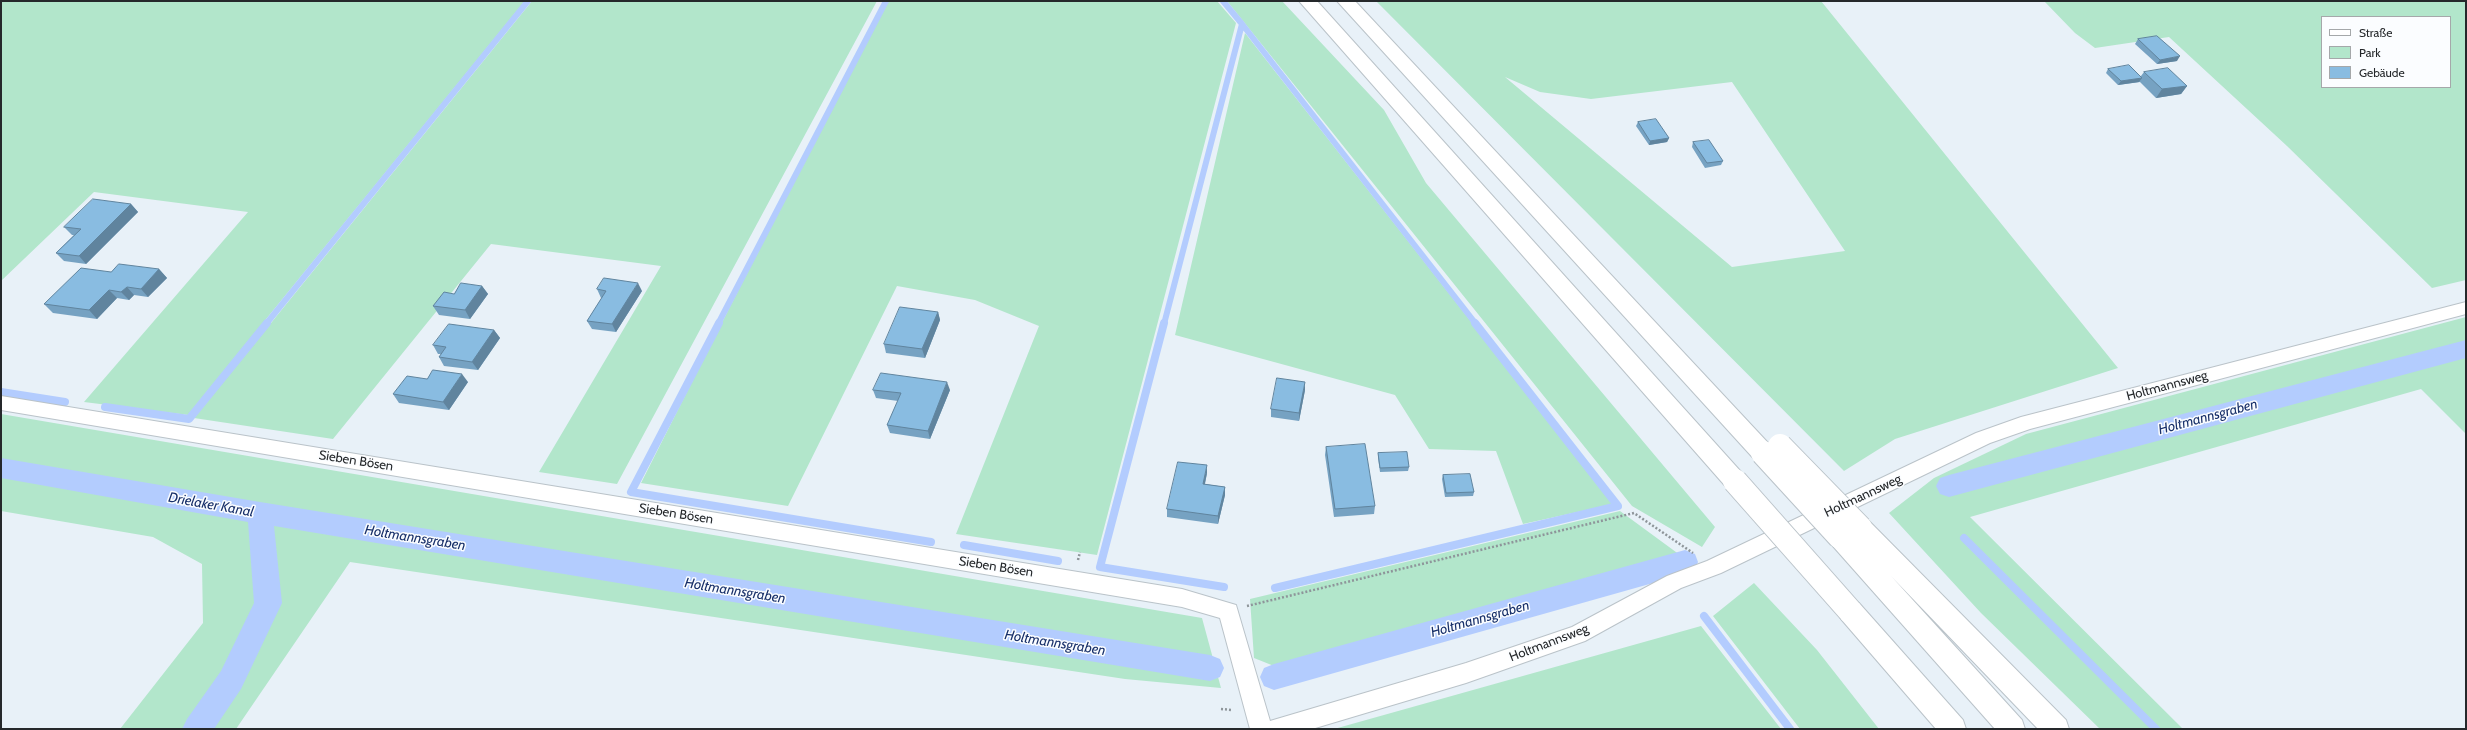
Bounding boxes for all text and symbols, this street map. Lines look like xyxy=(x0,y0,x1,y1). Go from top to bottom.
legend xyxy=(2321,16,2451,88)
text: Straße xyxy=(2359,25,2392,40)
text: Park xyxy=(2359,45,2381,60)
text: Gebäude xyxy=(2359,65,2405,80)
street label: Holtmannsweg xyxy=(2125,368,2209,404)
water label: Holtmannsgraben xyxy=(2157,396,2259,438)
street label: Sieben Bösen xyxy=(318,447,394,475)
street label: Holtmannsweg xyxy=(1822,471,1904,521)
water label: Drielaker Kanal xyxy=(167,489,255,521)
street label: Sieben Bösen xyxy=(638,500,714,528)
water label: Holtmannsgraben xyxy=(363,522,467,554)
street label: Sieben Bösen xyxy=(958,553,1034,581)
water label: Holtmannsgraben xyxy=(683,575,787,607)
water label: Holtmannsgraben xyxy=(1429,597,1531,641)
street label: Holtmannsweg xyxy=(1507,621,1591,665)
water label: Holtmannsgraben xyxy=(1003,627,1107,659)

